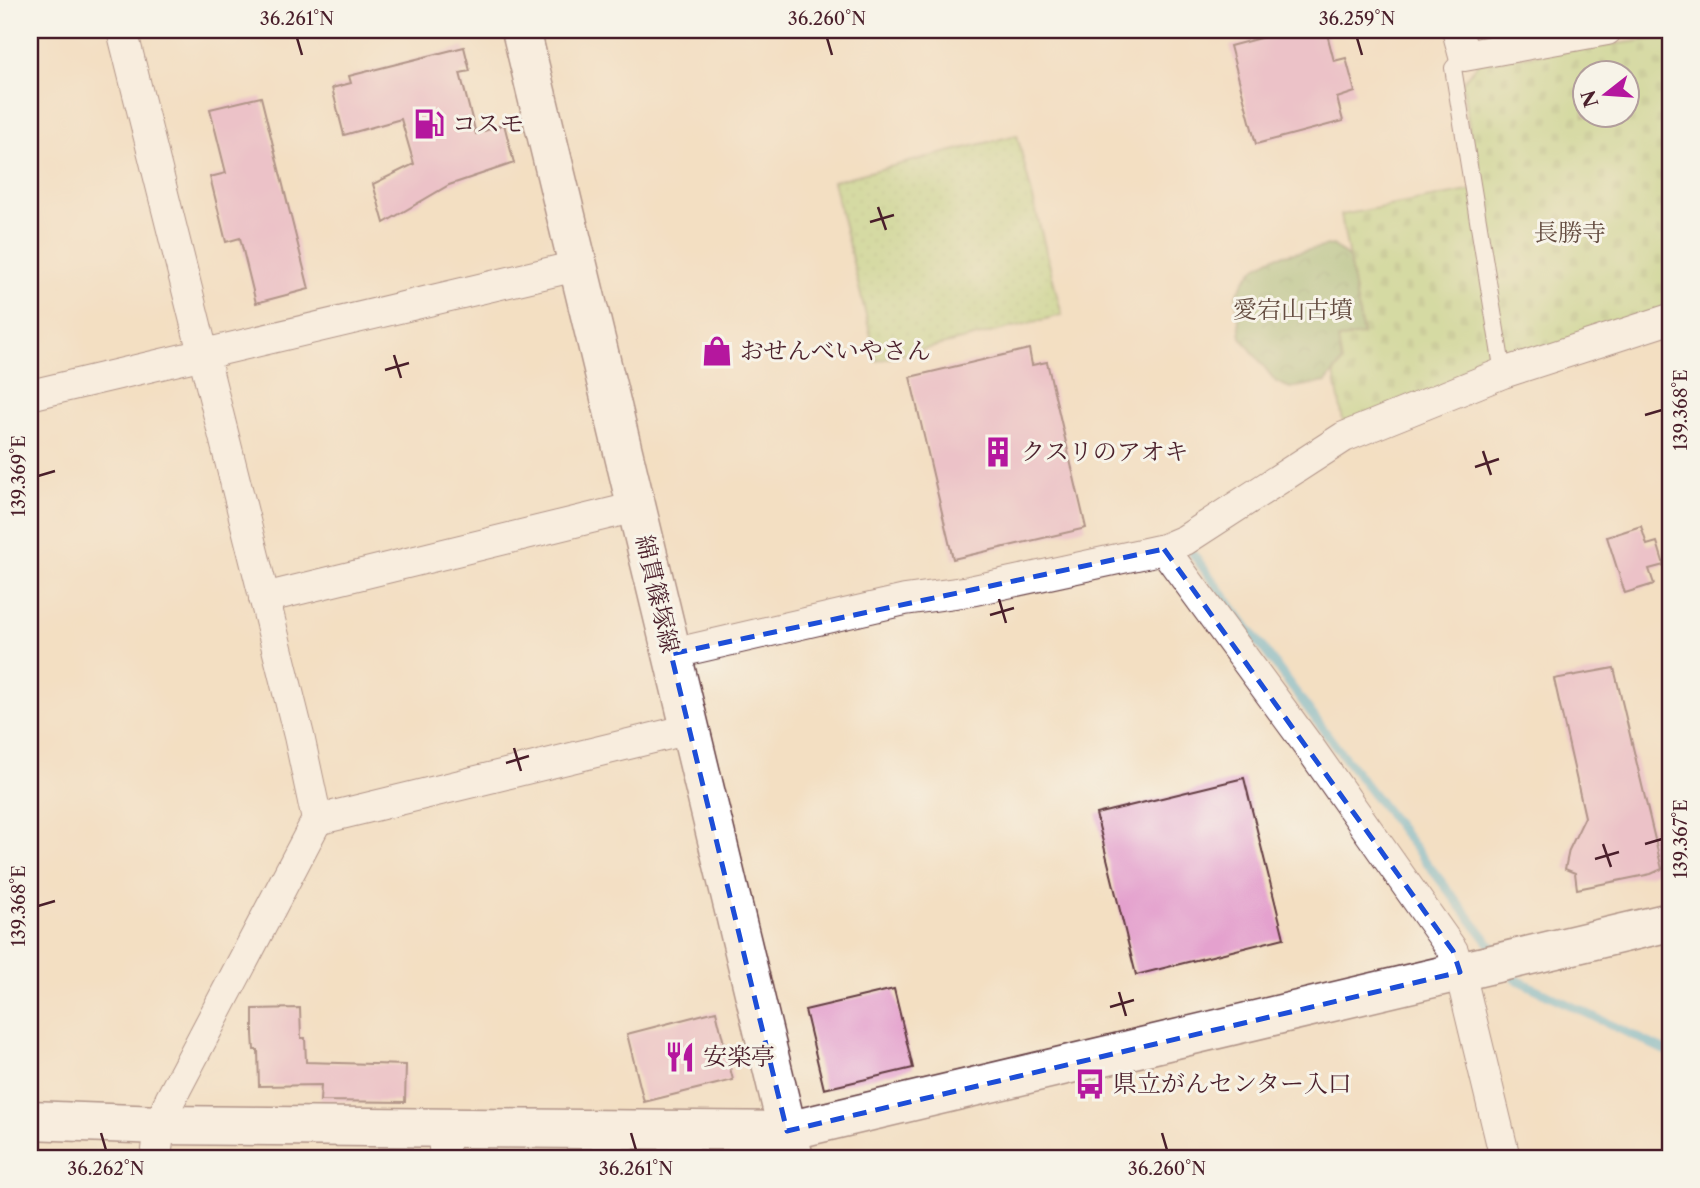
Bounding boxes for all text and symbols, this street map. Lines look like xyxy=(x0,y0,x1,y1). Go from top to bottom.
text: 36.261°N xyxy=(260,8,334,30)
text: 36.260°N xyxy=(788,8,866,30)
text: 36.259°N xyxy=(1319,8,1395,30)
north arrow xyxy=(1570,60,1640,130)
text: N xyxy=(1577,88,1604,110)
fuel station icon: コスモ xyxy=(412,107,446,141)
place label: コスモ xyxy=(452,109,524,138)
park label: 長勝寺 xyxy=(1534,218,1606,247)
park label: 愛宕山古墳 xyxy=(1233,295,1353,324)
shop icon: おせんべいやさん xyxy=(700,334,734,368)
place label: おせんべいやさん xyxy=(740,336,931,365)
text: 139.368°E xyxy=(1670,369,1692,451)
text: 139.369°E xyxy=(8,435,30,517)
building icon: クスリのアオキ xyxy=(981,435,1015,469)
place label: クスリのアオキ xyxy=(1021,437,1189,466)
street label: 綿貫篠塚線 xyxy=(630,532,685,656)
text: 139.367°E xyxy=(1670,799,1692,879)
text: 139.368°E xyxy=(8,865,30,947)
restaurant icon: 安楽亭 xyxy=(663,1040,697,1074)
place label: 安楽亭 xyxy=(703,1042,775,1071)
bus stop icon: 県立がんセンター入口 xyxy=(1073,1067,1107,1101)
place label: 県立がんセンター入口 xyxy=(1113,1069,1352,1098)
text: 36.262°N xyxy=(67,1158,145,1180)
text: 36.261°N xyxy=(599,1158,673,1180)
text: 36.260°N xyxy=(1128,1158,1206,1180)

